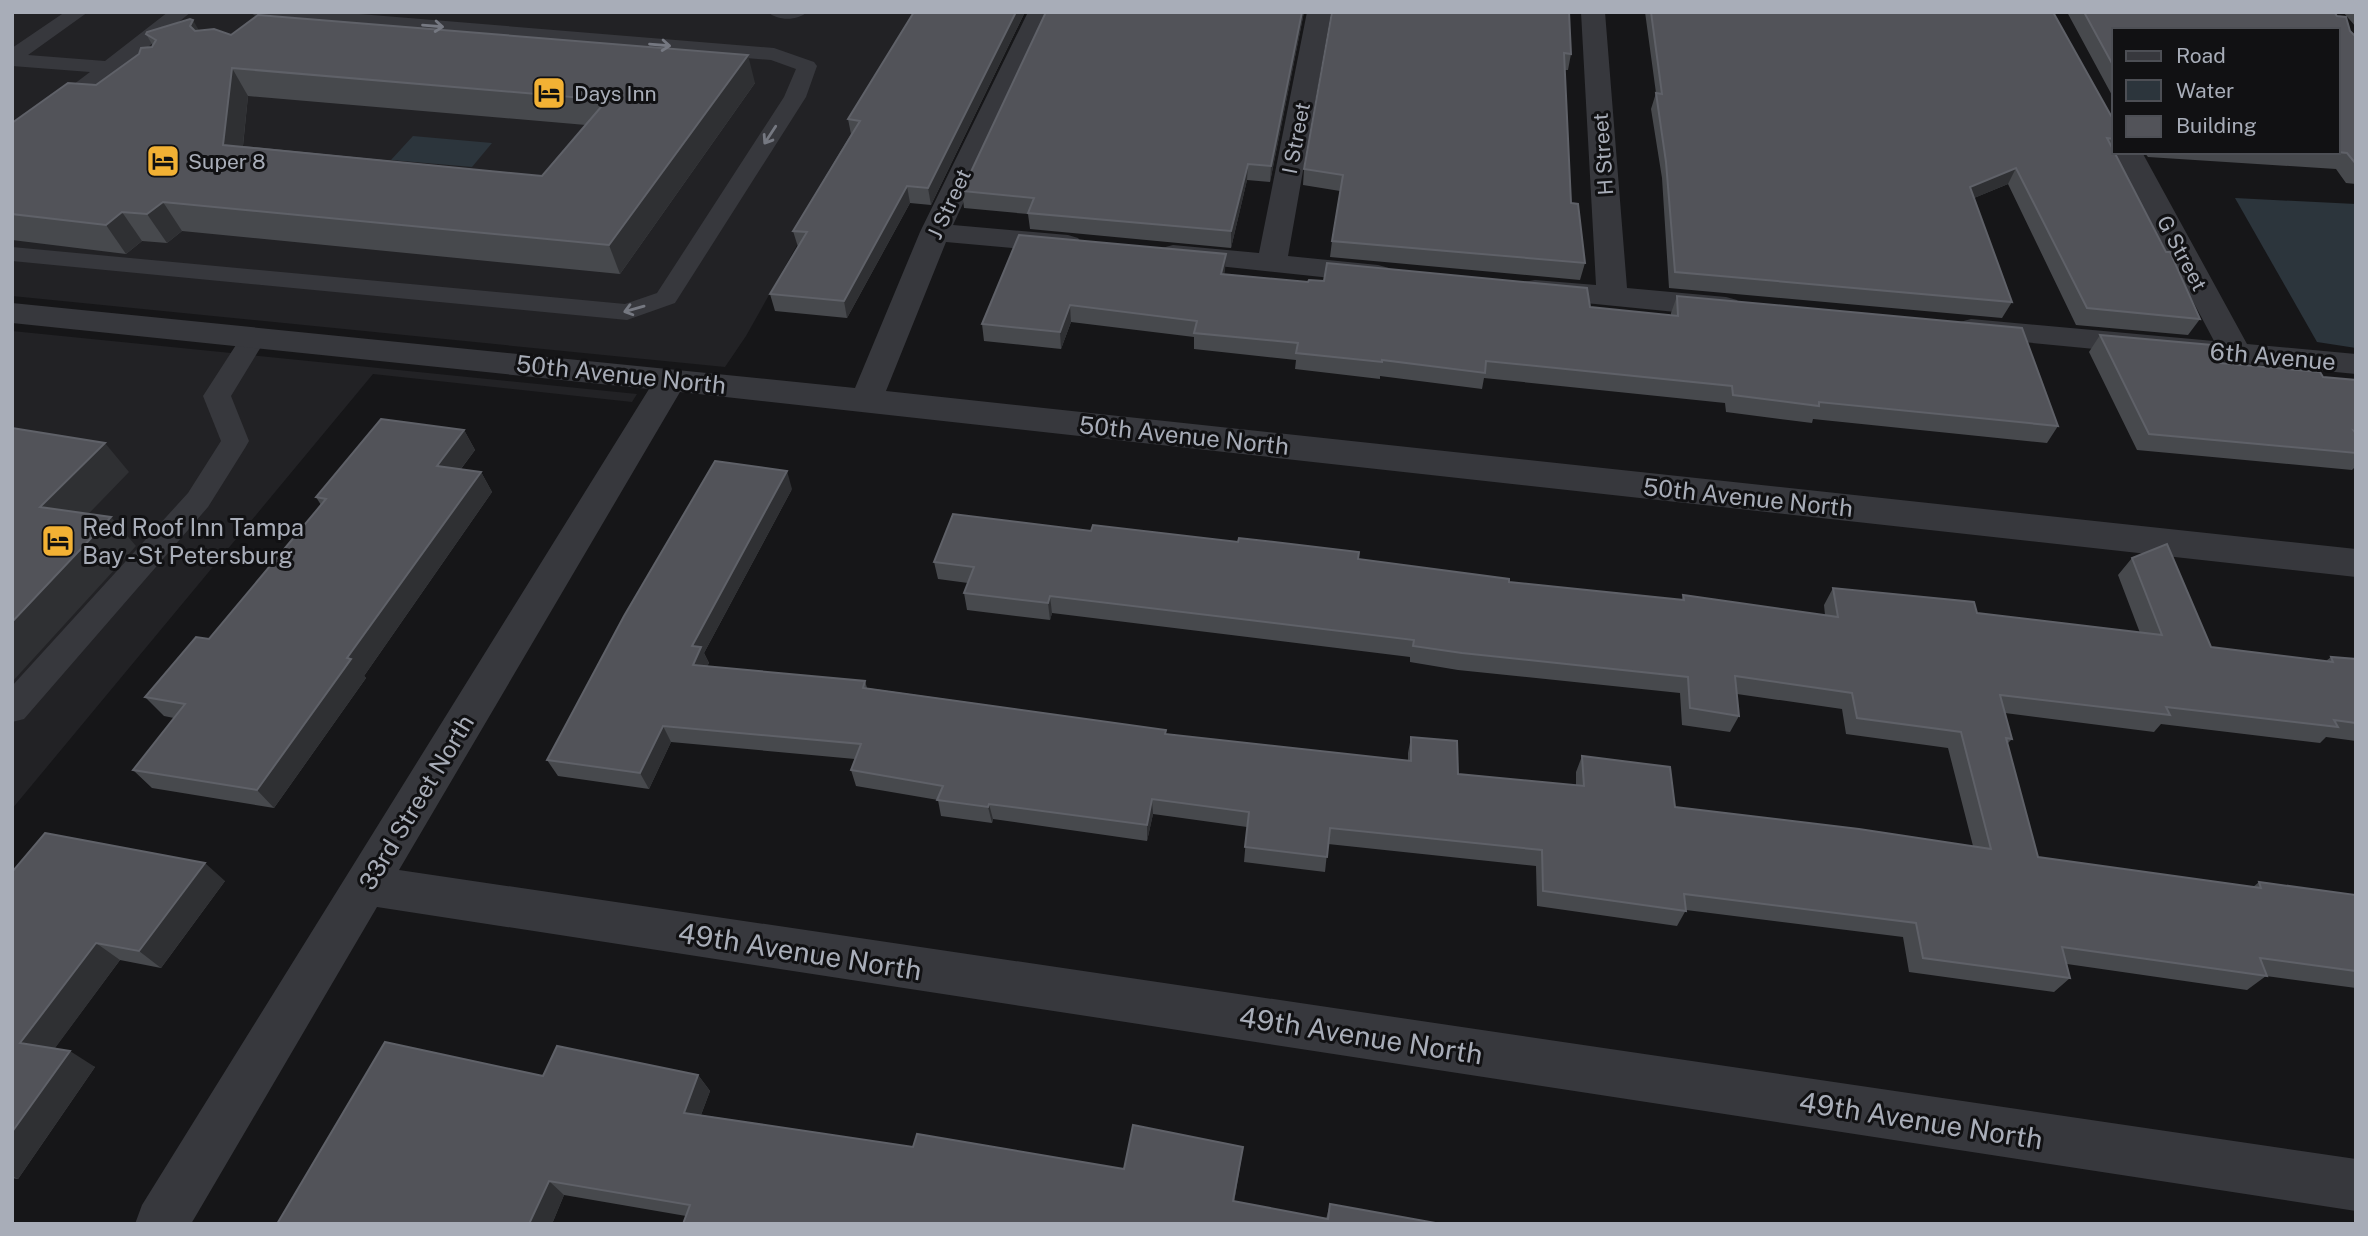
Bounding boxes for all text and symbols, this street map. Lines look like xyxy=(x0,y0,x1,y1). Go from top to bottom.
one-way arrow xyxy=(421,20,444,33)
legend xyxy=(2112,28,2340,154)
one-way arrow xyxy=(648,39,671,52)
text: Road xyxy=(2176,43,2226,68)
hotel icon: Days Inn xyxy=(530,74,568,112)
text: Water xyxy=(2176,78,2234,103)
place label: Days Inn xyxy=(574,81,657,106)
street label: I Street xyxy=(1277,100,1315,176)
street label: H Street xyxy=(1588,112,1618,196)
text: Building xyxy=(2176,113,2257,138)
one-way arrow xyxy=(763,124,777,144)
hotel icon: Super 8 xyxy=(144,142,182,180)
place label: Super 8 xyxy=(188,149,266,174)
street label: J Street xyxy=(922,165,976,243)
street label: G Street xyxy=(2152,211,2212,295)
one-way arrow xyxy=(624,303,646,316)
street label: 6th Avenue xyxy=(2209,337,2337,375)
street label: 50th Avenue North xyxy=(515,349,727,399)
street label: 50th Avenue North xyxy=(1078,410,1290,460)
street label: 50th Avenue North xyxy=(1642,472,1854,522)
place label: Red Roof Inn Tampa Bay - St Petersburg xyxy=(82,513,304,569)
hotel icon: Red Roof Inn Tampa Bay - St Petersburg xyxy=(39,522,77,560)
street label: 33rd Street North xyxy=(353,709,479,895)
street label: 49th Avenue North xyxy=(676,915,924,987)
street label: 49th Avenue North xyxy=(1237,999,1485,1071)
street label: 49th Avenue North xyxy=(1797,1084,2045,1156)

